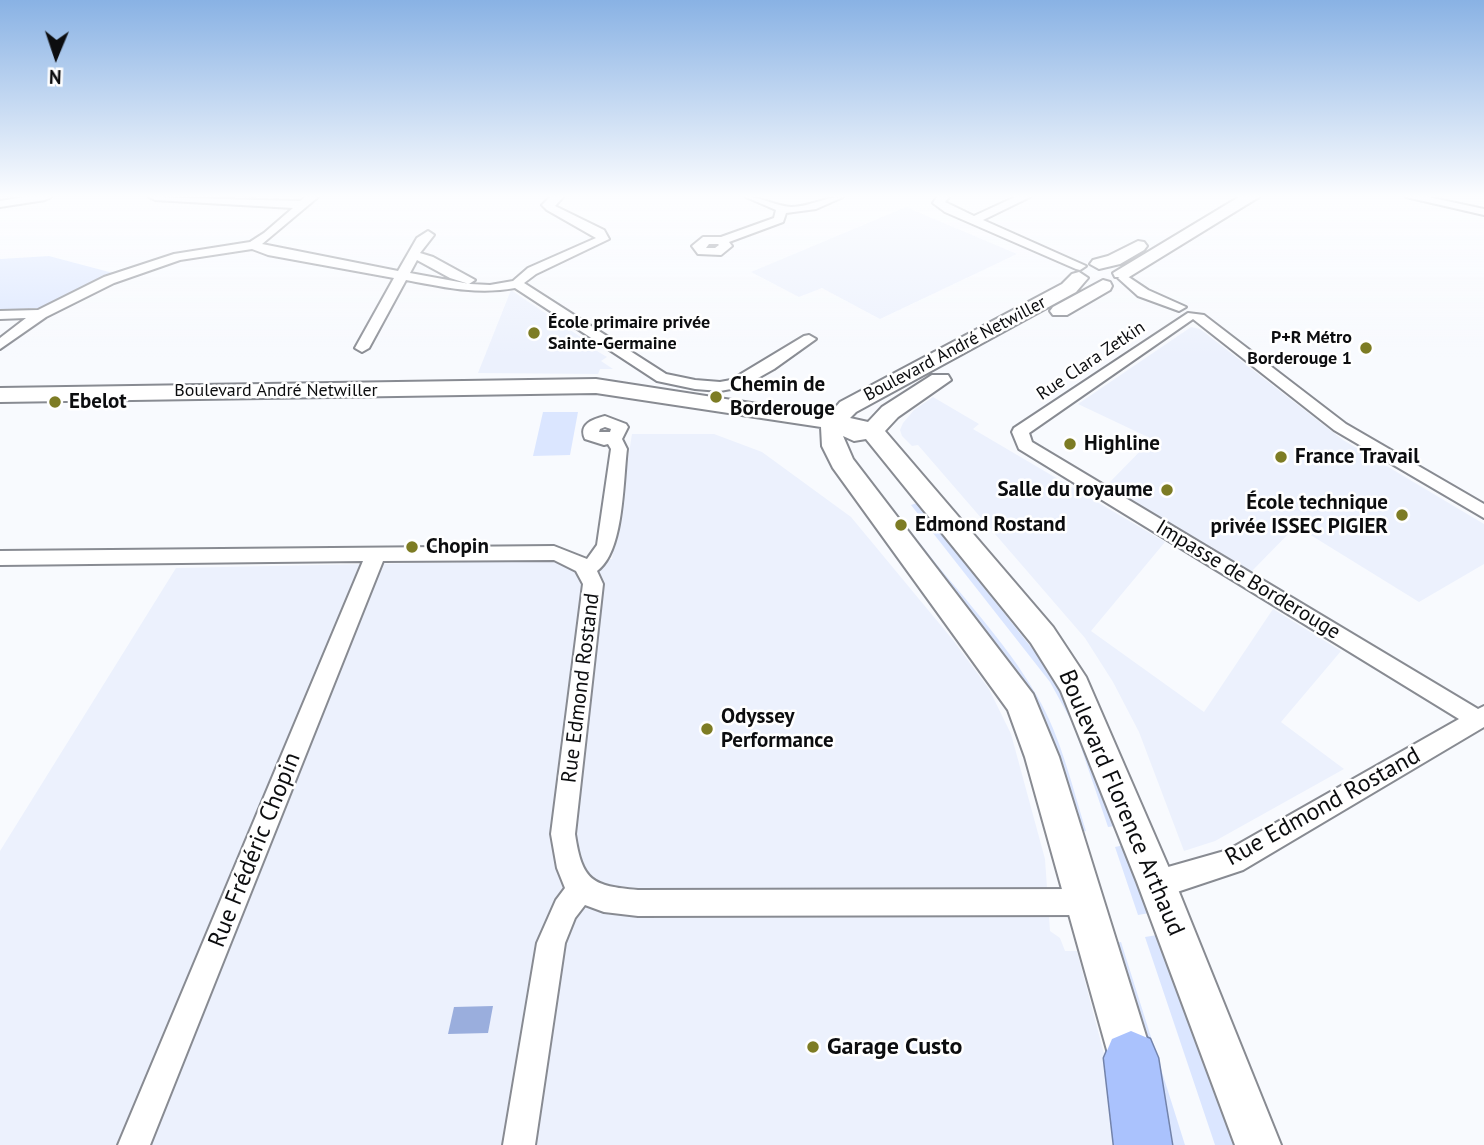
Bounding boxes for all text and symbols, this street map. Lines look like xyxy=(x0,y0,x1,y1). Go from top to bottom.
north arrow xyxy=(21,21,91,91)
text: N xyxy=(49,65,62,89)
street label: Boulevard André Netwiller xyxy=(860,292,1050,406)
place label: École primaire privée Sainte-Germaine xyxy=(548,312,710,354)
street label: Rue Clara Zetkin xyxy=(1033,317,1149,405)
marker: École primaire privée Sainte-Germaine xyxy=(526,325,542,341)
place label: P+R Métro Borderouge 1 xyxy=(1247,327,1352,370)
marker: P+R Métro Borderouge 1 xyxy=(1358,340,1374,356)
place label: Chemin de Borderouge xyxy=(730,372,835,422)
street label: Boulevard André Netwiller xyxy=(174,380,378,402)
place label: Ebelot xyxy=(69,389,127,415)
marker: Chemin de Borderouge xyxy=(708,389,724,405)
marker: Ebelot xyxy=(47,394,63,410)
place label: Highline xyxy=(1084,431,1160,457)
marker: Highline xyxy=(1062,436,1078,452)
place label: France Travail xyxy=(1295,444,1419,470)
marker: France Travail xyxy=(1273,449,1289,465)
place label: Salle du royaume xyxy=(997,477,1153,503)
marker: Salle du royaume xyxy=(1159,482,1175,498)
place label: École technique privée ISSEC PIGIER xyxy=(1211,490,1388,540)
marker: École technique privée ISSEC PIGIER xyxy=(1394,507,1410,523)
place label: Edmond Rostand xyxy=(915,512,1066,538)
street label: Impasse de Borderouge xyxy=(1151,515,1345,645)
marker: Edmond Rostand xyxy=(893,517,909,533)
place label: Chopin xyxy=(426,534,489,560)
marker: Chopin xyxy=(404,539,420,555)
street label: Rue Edmond Rostand xyxy=(557,592,605,784)
street label: Boulevard Florence Arthaud xyxy=(1052,666,1190,940)
place label: Odyssey Performance xyxy=(721,704,834,754)
marker: Odyssey Performance xyxy=(699,721,715,737)
street label: Rue Edmond Rostand xyxy=(1221,741,1425,873)
street label: Rue Frédéric Chopin xyxy=(203,748,307,952)
place label: Garage Custo xyxy=(827,1033,962,1061)
marker: Garage Custo xyxy=(805,1039,821,1055)

